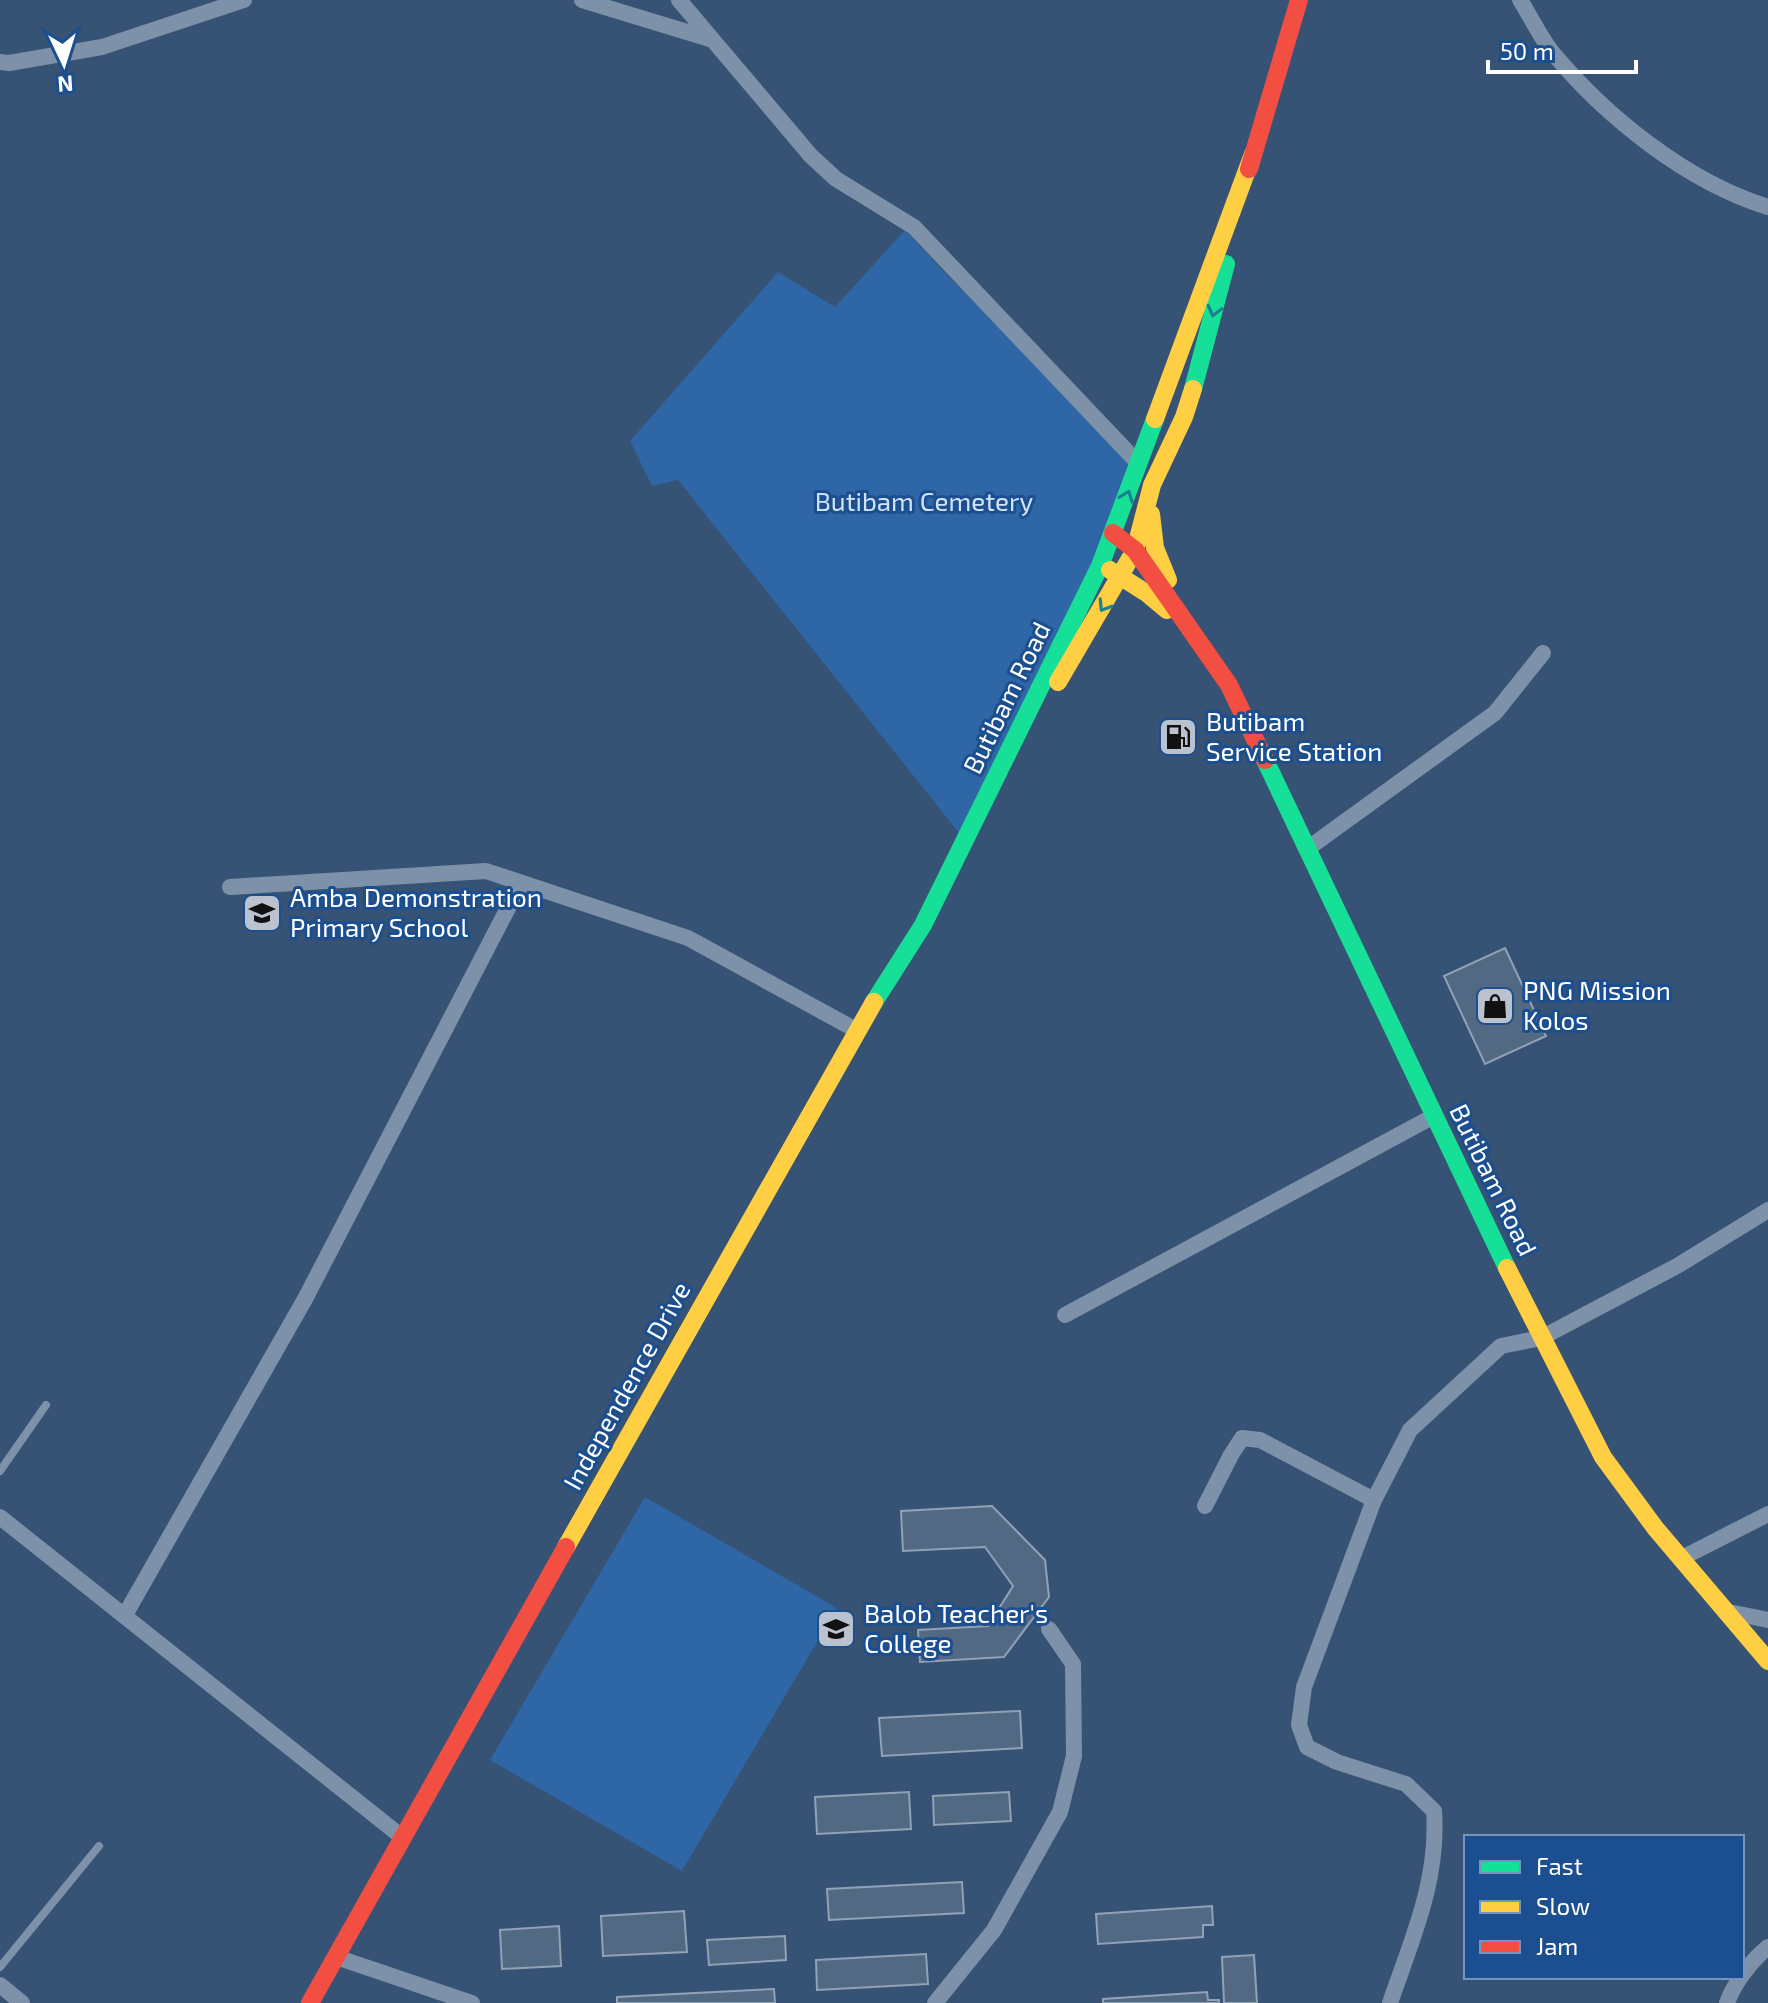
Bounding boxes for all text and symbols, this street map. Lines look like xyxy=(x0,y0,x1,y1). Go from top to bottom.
north arrow xyxy=(24,24,104,104)
scale bar xyxy=(1488,24,1636,74)
text: 50 m xyxy=(1500,36,1554,65)
text: N xyxy=(57,71,74,98)
one-way arrow xyxy=(1206,303,1223,317)
park label: Butibam Cemetery xyxy=(815,485,1034,516)
one-way arrow xyxy=(1117,490,1134,504)
one-way arrow xyxy=(1099,597,1114,611)
street label: Butibam Road xyxy=(956,616,1056,778)
place label: Butibam Service Station xyxy=(1206,705,1382,766)
fuel station icon: Butibam Service Station xyxy=(1157,716,1199,758)
place label: Amba Demonstration Primary School xyxy=(290,881,542,942)
school or university icon: Amba Demonstration Primary School xyxy=(241,892,283,934)
place label: PNG Mission Kolos xyxy=(1523,974,1671,1035)
shop icon: PNG Mission Kolos xyxy=(1474,985,1516,1027)
street label: Butibam Road xyxy=(1444,1098,1544,1260)
street label: Independence Drive xyxy=(556,1276,696,1495)
place label: Balob Teacher's College xyxy=(864,1597,1048,1658)
school or university icon: Balob Teacher's College xyxy=(815,1608,857,1650)
legend xyxy=(1464,1835,1744,1979)
text: Fast xyxy=(1536,1851,1583,1880)
text: Slow xyxy=(1536,1891,1590,1920)
text: Jam xyxy=(1536,1931,1578,1960)

